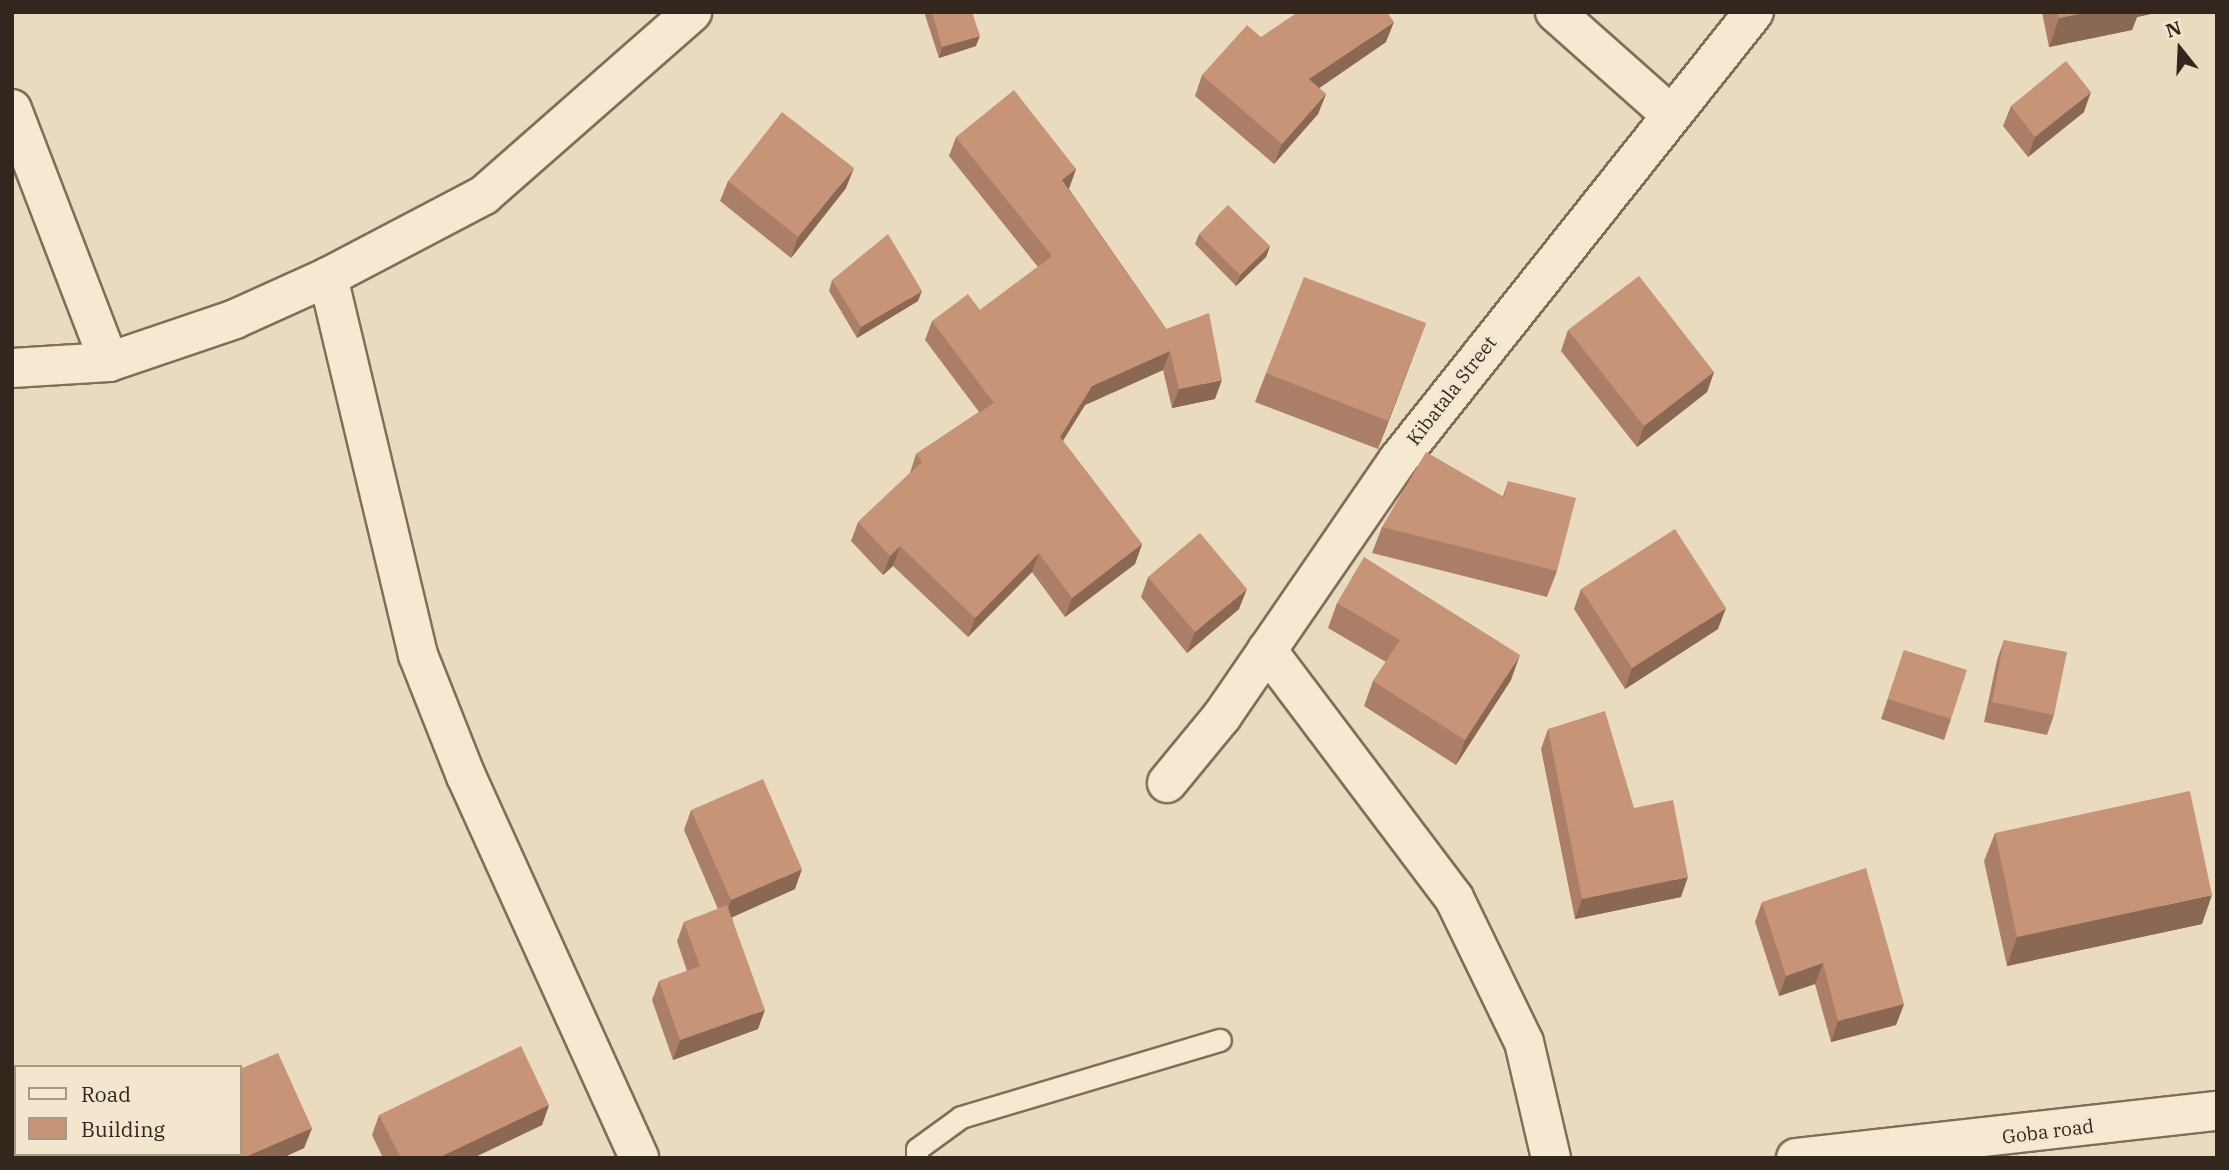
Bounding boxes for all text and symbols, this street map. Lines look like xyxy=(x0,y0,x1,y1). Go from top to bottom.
north arrow xyxy=(2145,14,2215,84)
text: N xyxy=(2163,15,2184,43)
street label: Kibatala Street xyxy=(1402,332,1502,450)
legend xyxy=(14,1065,242,1156)
text: Road xyxy=(81,1080,131,1108)
text: Building xyxy=(81,1115,165,1143)
street label: Goba road xyxy=(2001,1115,2095,1149)

